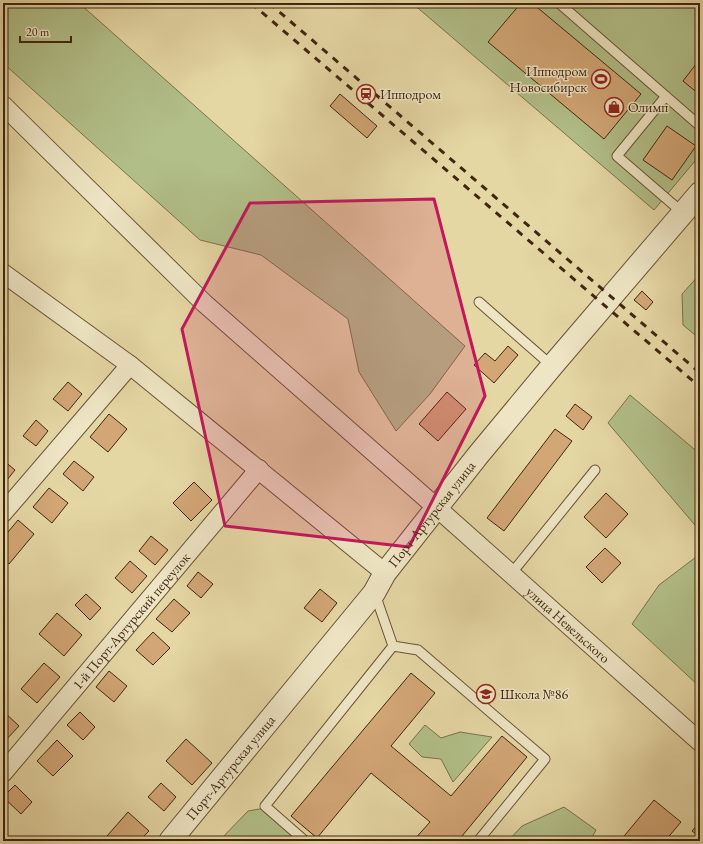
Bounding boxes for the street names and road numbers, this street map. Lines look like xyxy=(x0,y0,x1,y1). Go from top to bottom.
street label: Порт-Артурская улица xyxy=(384,457,479,571)
street label: 1-й Порт-Артурский переулок xyxy=(68,548,194,693)
street label: улица Невельского xyxy=(522,582,614,667)
street label: Порт-Артурская улица xyxy=(182,711,279,824)

